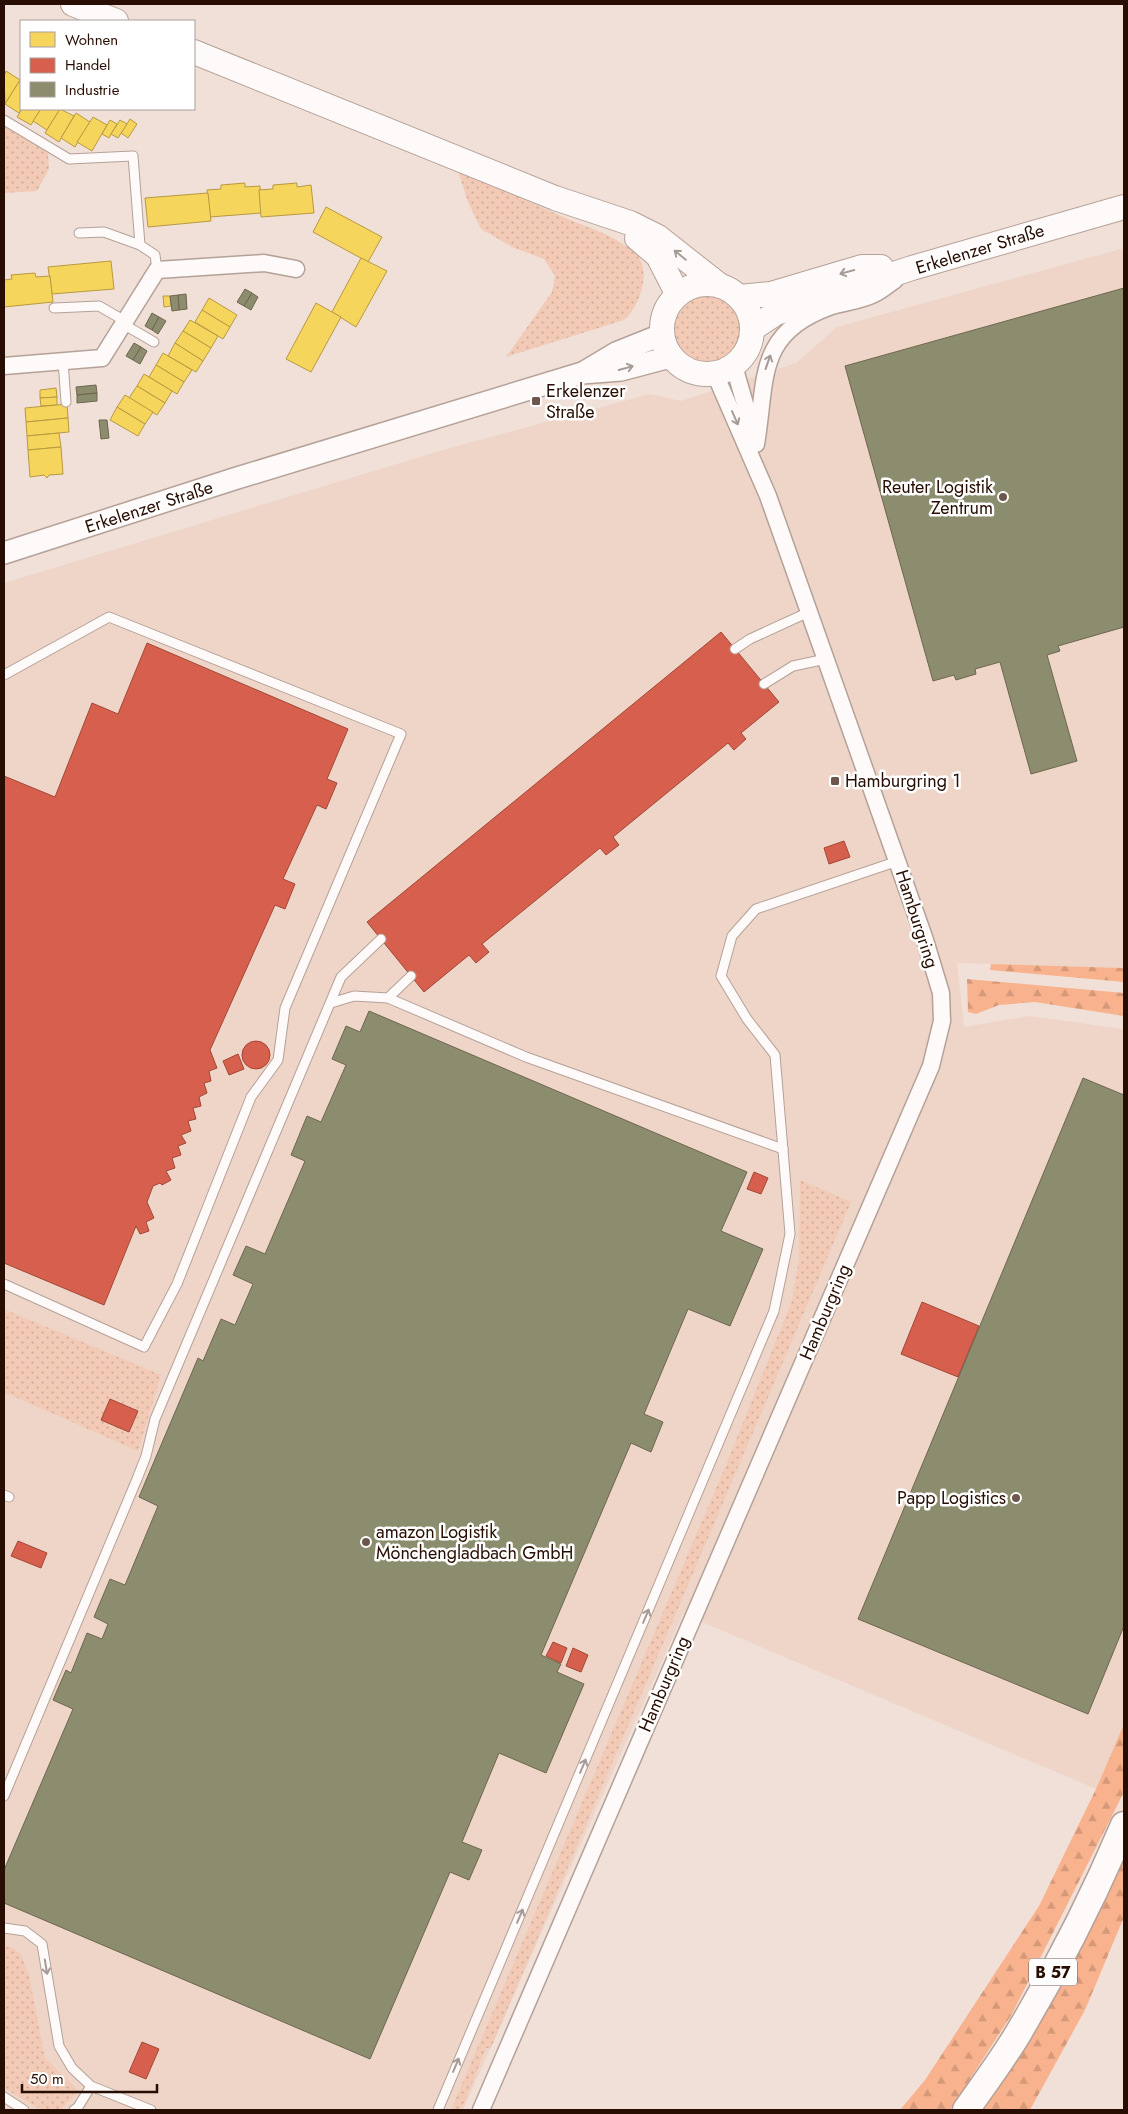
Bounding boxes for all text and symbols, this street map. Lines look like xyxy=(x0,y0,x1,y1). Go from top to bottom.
legend xyxy=(20,20,195,110)
text: Wohnen xyxy=(65,29,118,51)
text: Handel xyxy=(65,54,111,76)
text: Industrie xyxy=(65,79,120,101)
street label: Erkelenzer Straße xyxy=(913,217,1047,281)
one-way arrow xyxy=(674,250,687,261)
one-way arrow xyxy=(839,267,855,277)
one-way arrow xyxy=(764,354,774,370)
one-way arrow xyxy=(618,363,634,372)
place label: Erkelenzer Straße xyxy=(546,378,626,425)
marker: Erkelenzer Straße xyxy=(530,395,542,407)
one-way arrow xyxy=(730,410,740,425)
street label: Erkelenzer Straße xyxy=(82,474,216,540)
place label: Reuter Logistik Zentrum xyxy=(882,474,993,521)
marker: Reuter Logistik Zentrum xyxy=(997,491,1009,503)
place label: Hamburgring 1 xyxy=(845,768,961,794)
marker: Hamburgring 1 xyxy=(829,775,841,787)
street label: Hamburgring xyxy=(889,866,945,972)
street label: Hamburgring xyxy=(793,1260,857,1364)
place label: Papp Logistics xyxy=(897,1485,1006,1511)
marker: Papp Logistics xyxy=(1010,1492,1022,1504)
place label: amazon Logistik Mönchengladbach GmbH xyxy=(376,1519,573,1566)
marker: amazon Logistik Mönchengladbach GmbH xyxy=(360,1536,372,1548)
one-way arrow xyxy=(641,1609,651,1624)
street label: Hamburgring xyxy=(632,1632,696,1736)
one-way arrow xyxy=(578,1759,588,1774)
one-way arrow xyxy=(515,1909,525,1924)
road number: B 57 xyxy=(1029,1958,1077,1985)
one-way arrow xyxy=(41,1959,51,1975)
one-way arrow xyxy=(452,2058,462,2073)
scale bar xyxy=(22,2062,158,2094)
text: 50 m xyxy=(30,2068,64,2090)

